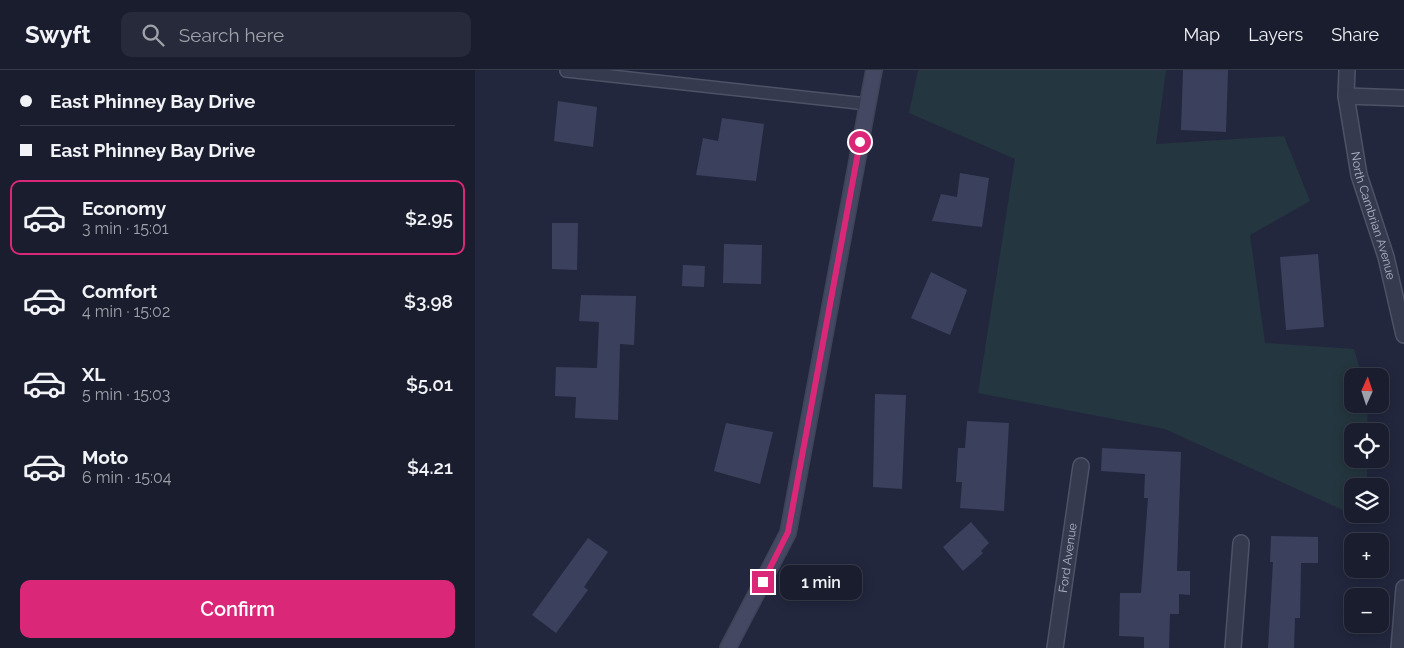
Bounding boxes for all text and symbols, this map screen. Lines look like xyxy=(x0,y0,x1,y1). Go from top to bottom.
search box xyxy=(121,12,471,57)
text: Swyft xyxy=(25,20,91,49)
icon: search xyxy=(139,21,167,49)
text: Search here xyxy=(179,24,284,46)
text: Map xyxy=(1184,24,1220,45)
text: Layers xyxy=(1248,24,1303,45)
text: Share xyxy=(1331,24,1379,45)
text: East Phinney Bay Drive xyxy=(50,90,255,112)
route start xyxy=(849,131,871,153)
text: East Phinney Bay Drive xyxy=(50,139,255,161)
street label: North Cambrian Avenue xyxy=(1348,151,1398,281)
icon: car xyxy=(22,195,67,240)
text: Economy xyxy=(82,197,166,219)
text: $2.95 xyxy=(405,207,453,229)
text: 3 min · 15:01 xyxy=(82,219,169,238)
icon: car xyxy=(22,278,67,323)
text: Comfort xyxy=(82,280,157,302)
text: $3.98 xyxy=(404,290,453,312)
text: 4 min · 15:02 xyxy=(82,302,170,321)
icon: car xyxy=(22,361,67,406)
text: XL xyxy=(82,363,105,385)
north arrow xyxy=(1344,368,1389,412)
map controls xyxy=(1344,368,1389,633)
text: $5.01 xyxy=(406,373,453,395)
text: 5 min · 15:03 xyxy=(82,385,170,404)
button: locate xyxy=(1344,423,1389,468)
icon: car xyxy=(22,444,67,489)
text: Moto xyxy=(82,446,128,468)
text: $4.21 xyxy=(407,456,453,478)
text: 6 min · 15:04 xyxy=(82,468,172,487)
button: layers xyxy=(1344,478,1389,523)
street label: Ford Avenue xyxy=(1056,522,1080,594)
button: + xyxy=(1344,533,1389,578)
callout: 1 min xyxy=(781,564,863,600)
route end xyxy=(752,571,774,593)
text: 1 min xyxy=(801,573,841,592)
button: Confirm xyxy=(20,580,455,638)
button: − xyxy=(1344,588,1389,633)

